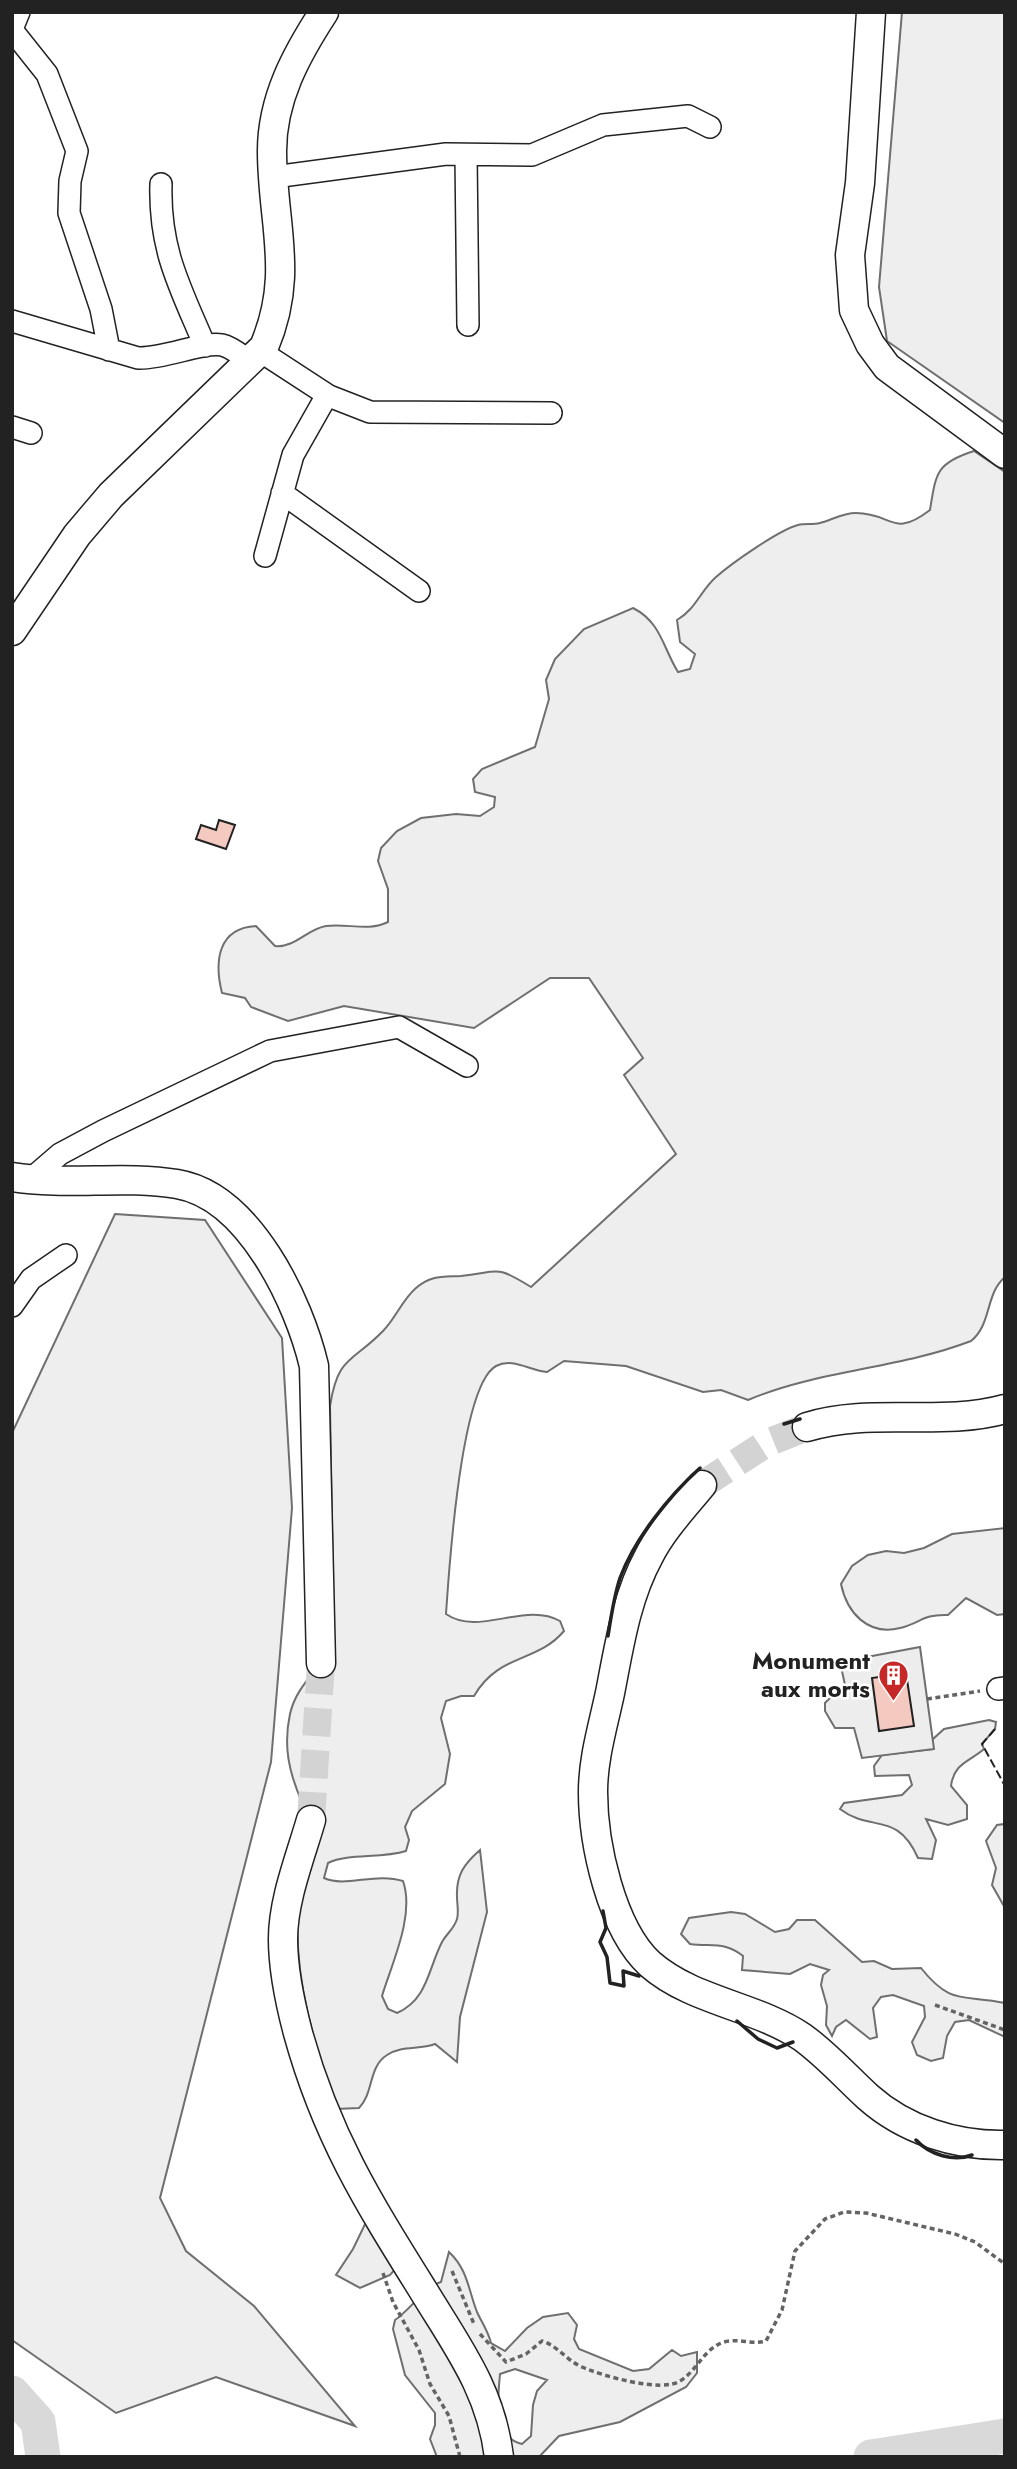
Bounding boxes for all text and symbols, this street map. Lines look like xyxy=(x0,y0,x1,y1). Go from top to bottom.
place label: Monument aux morts xyxy=(752,1643,870,1706)
building icon: Monument aux morts xyxy=(876,1658,910,1702)

